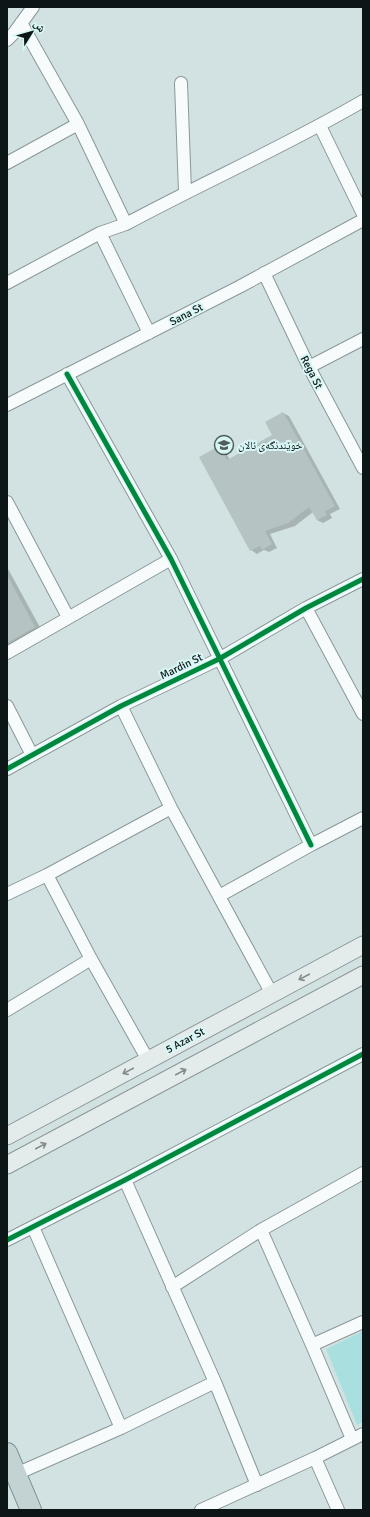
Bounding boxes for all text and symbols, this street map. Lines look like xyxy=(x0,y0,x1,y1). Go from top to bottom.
north arrow xyxy=(12,12,52,52)
text: ش xyxy=(30,18,48,36)
street label: Sana St xyxy=(167,300,205,328)
street label: Rega St xyxy=(298,353,326,391)
school or university icon: خوێندنگەی ئالان xyxy=(213,434,235,456)
place label: خوێندنگەی ئالان xyxy=(238,439,303,452)
street label: Mardin St xyxy=(158,651,205,682)
one-way arrow xyxy=(298,974,310,981)
street label: 5 Azar St xyxy=(164,1025,207,1056)
one-way arrow xyxy=(122,1068,134,1076)
one-way arrow xyxy=(175,1068,187,1075)
one-way arrow xyxy=(35,1142,47,1150)

